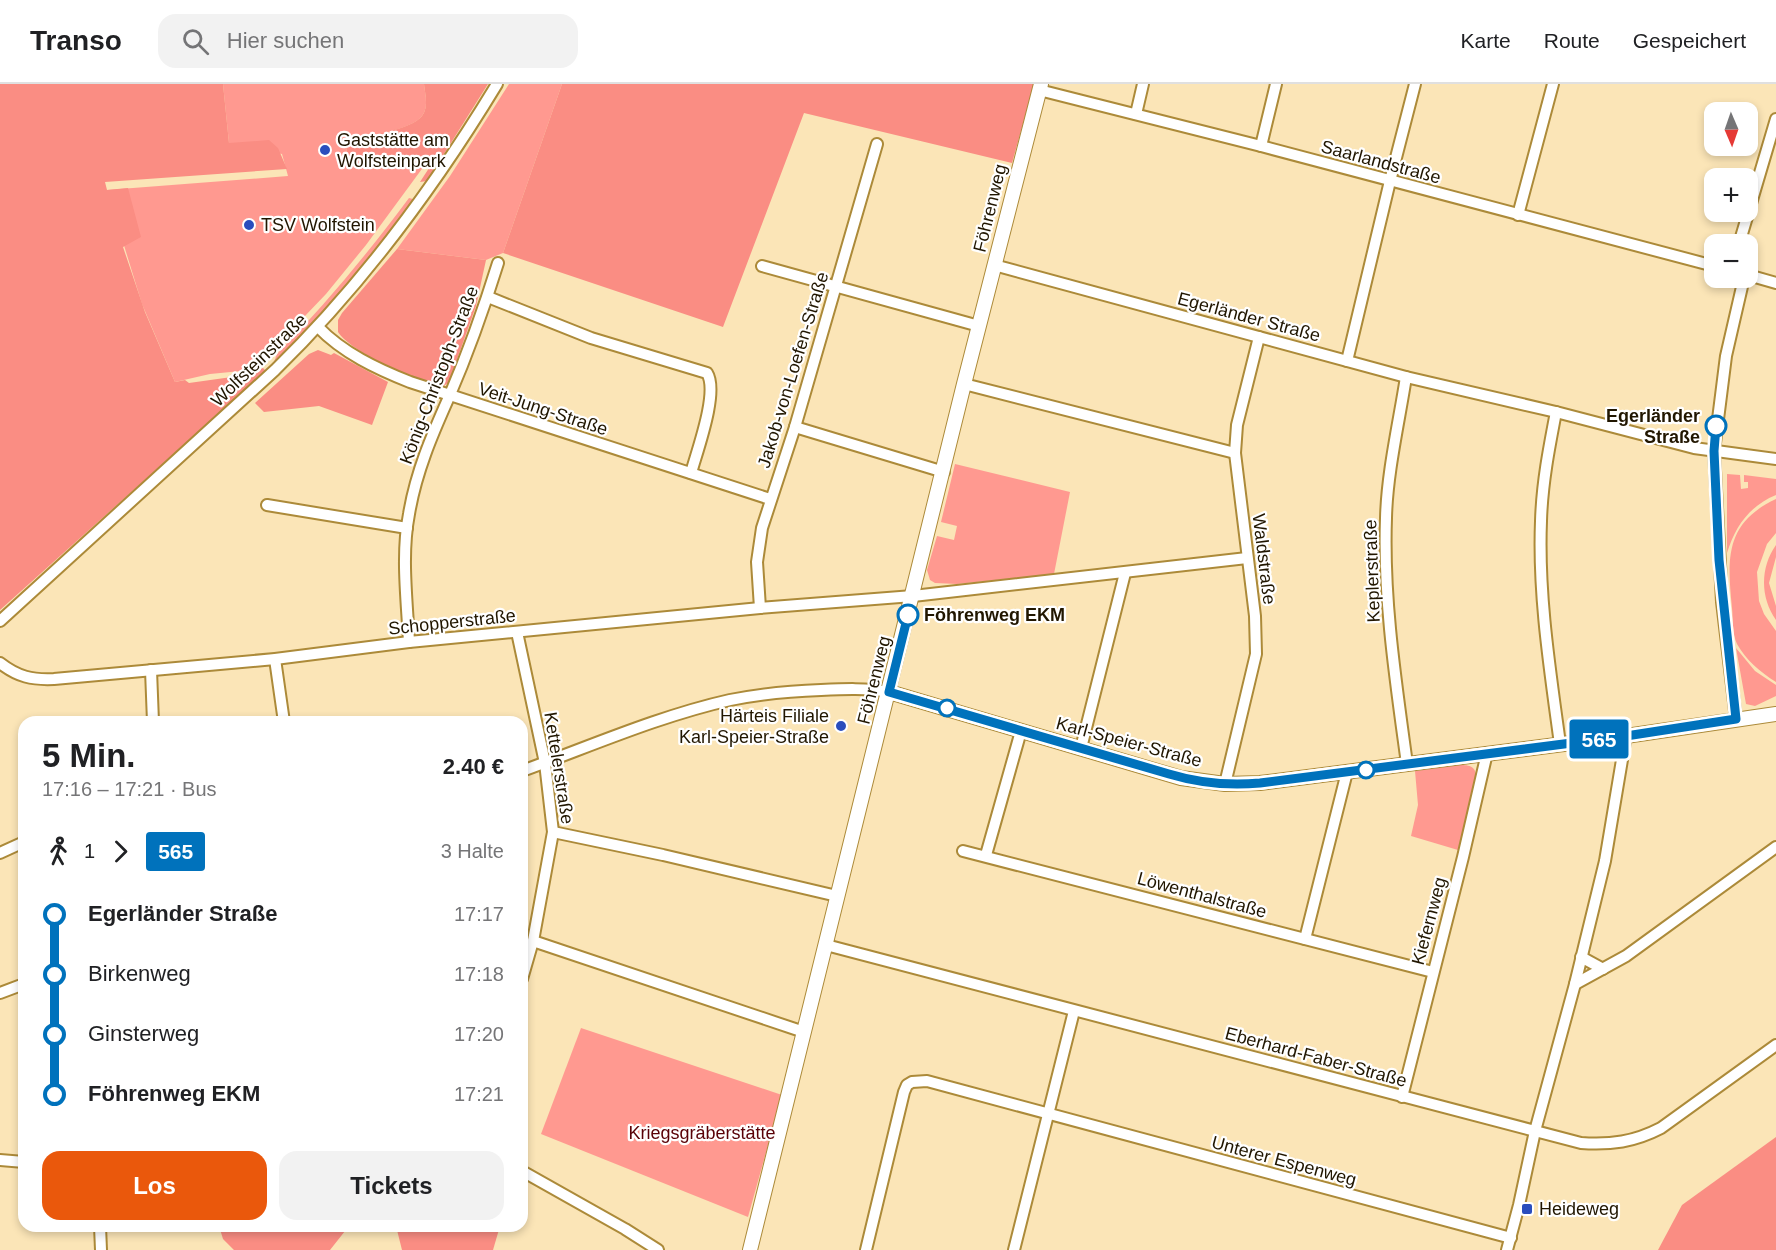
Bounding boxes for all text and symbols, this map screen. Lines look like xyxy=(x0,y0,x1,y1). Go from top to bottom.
search box xyxy=(158,14,578,68)
text: Transo xyxy=(30,25,122,56)
icon: search xyxy=(179,25,212,58)
text: Hier suchen xyxy=(227,28,344,53)
text: Karte xyxy=(1461,29,1511,52)
text: Route xyxy=(1544,29,1600,52)
text: Gespeichert xyxy=(1633,29,1746,52)
north arrow xyxy=(1704,102,1758,156)
map controls xyxy=(1704,102,1758,288)
place label: Gaststätte am Wolfsteinpark xyxy=(337,130,449,171)
street label: Saarlandstraße xyxy=(1319,136,1443,188)
marker: Gaststätte am Wolfsteinpark xyxy=(318,143,332,157)
street label: Föhrenweg xyxy=(969,162,1011,254)
button: + xyxy=(1704,168,1758,222)
place label: TSV Wolfstein xyxy=(261,215,375,235)
marker: TSV Wolfstein xyxy=(242,218,256,232)
button: − xyxy=(1704,234,1758,288)
street label: Jakob-von-Loefen-Straße xyxy=(754,269,832,471)
street label: König-Christoph-Straße xyxy=(396,283,482,467)
street label: Egerländer Straße xyxy=(1175,288,1323,346)
street label: Wolfsteinstraße xyxy=(207,309,311,411)
street label: Veit-Jung-Straße xyxy=(476,379,610,439)
place label: Egerländer Straße xyxy=(1606,406,1700,447)
marker: Egerländer Straße xyxy=(1705,415,1727,437)
street label: Waldstraße xyxy=(1249,512,1279,606)
street label: Keplerstraße xyxy=(1360,519,1384,623)
marker: Föhrenweg EKM xyxy=(897,604,919,626)
street label: Schopperstraße xyxy=(387,605,517,639)
place label: Föhrenweg EKM xyxy=(924,605,1065,625)
street label: Föhrenweg xyxy=(853,634,895,726)
unlabelled marker xyxy=(938,699,956,717)
place label: Härteis Filiale Karl-Speier-Straße xyxy=(679,706,829,747)
street label: Kettelerstraße xyxy=(540,711,578,825)
street label: Karl-Speier-Straße xyxy=(1054,713,1204,771)
marker: Härteis Filiale Karl-Speier-Straße xyxy=(834,719,848,733)
line badge: 565 xyxy=(1564,720,1634,758)
text: 565 xyxy=(1581,728,1617,751)
text: 5 Min. xyxy=(42,737,136,774)
text: 2.40 € xyxy=(443,754,504,779)
unlabelled marker xyxy=(1357,761,1375,779)
text: 17:16 – 17:21 · Bus xyxy=(42,778,217,800)
icon: walk xyxy=(42,835,75,868)
icon: forward xyxy=(104,835,137,868)
text: 1 xyxy=(84,840,95,862)
text: 565 xyxy=(158,840,193,863)
text: 3 Halte xyxy=(441,840,504,862)
street label: Löwenthalstraße xyxy=(1135,868,1269,922)
street label: Kiefernweg xyxy=(1408,875,1450,967)
text: Egerländer Straße xyxy=(88,901,278,926)
text: 17:17 xyxy=(454,903,504,925)
text: Birkenweg xyxy=(88,961,191,986)
text: 17:18 xyxy=(454,963,504,985)
text: Ginsterweg xyxy=(88,1021,199,1046)
text: 17:20 xyxy=(454,1023,504,1045)
street label: Eberhard-Faber-Straße xyxy=(1223,1023,1409,1091)
text: Föhrenweg EKM xyxy=(88,1081,260,1106)
text: 17:21 xyxy=(454,1083,504,1105)
park label: Kriegsgräberstätte xyxy=(628,1123,776,1143)
street label: Unterer Espenweg xyxy=(1209,1132,1359,1190)
button: Los xyxy=(42,1151,267,1220)
button: Tickets xyxy=(279,1151,504,1220)
place label: Heideweg xyxy=(1539,1199,1619,1219)
marker: Heideweg xyxy=(1520,1202,1534,1216)

